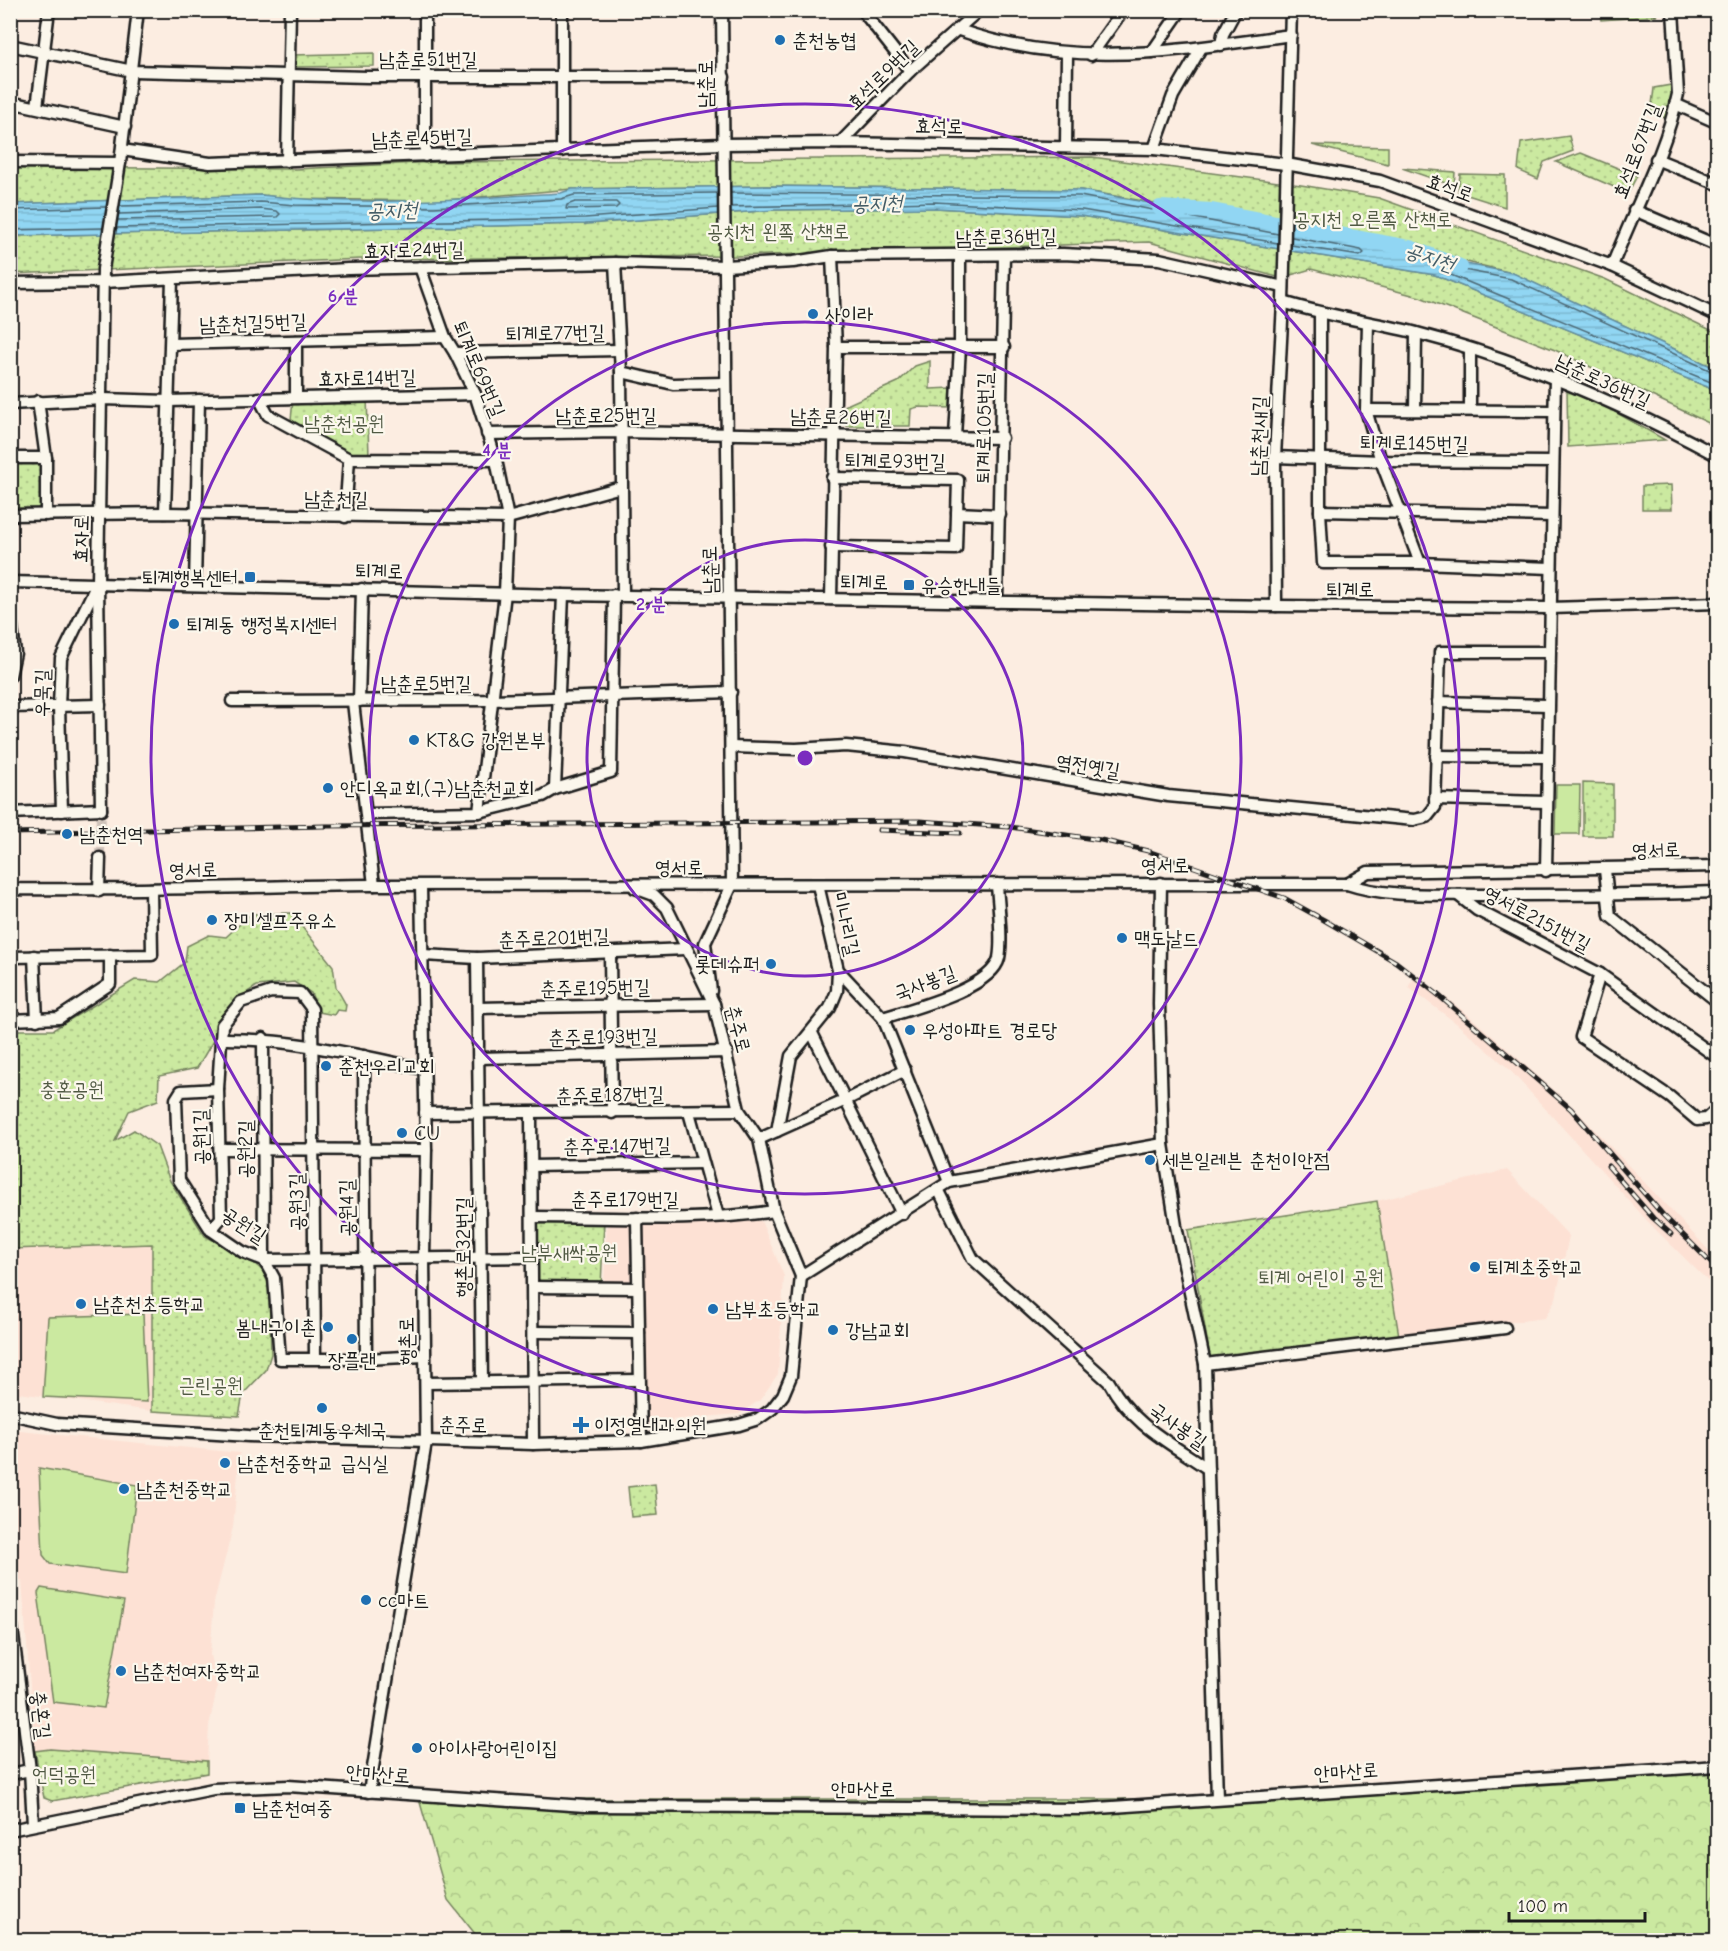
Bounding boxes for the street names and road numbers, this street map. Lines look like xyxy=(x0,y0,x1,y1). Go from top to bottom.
street label: 효석로9번길 xyxy=(842,35,924,115)
street label: 남춘로51번길 xyxy=(378,48,478,71)
street label: 남춘로 xyxy=(694,60,717,108)
street label: 효석로67번길 xyxy=(1608,100,1666,202)
street label: 효석로 xyxy=(915,114,963,138)
street label: 남춘로45번길 xyxy=(371,125,473,151)
street label: 효석로 xyxy=(1423,169,1477,207)
street label: 남춘로36번길 xyxy=(955,225,1057,249)
street label: 효자로24번길 xyxy=(364,238,464,262)
street label: 남춘천길5번길 xyxy=(199,310,307,336)
street label: 퇴계로69번길 xyxy=(448,318,510,420)
street label: 퇴계로77번길 xyxy=(505,321,605,345)
street label: 남춘로36번길 xyxy=(1552,349,1654,413)
street label: 효자로14번길 xyxy=(318,366,416,390)
street label: 퇴계로105번길 xyxy=(972,372,996,484)
street label: 남춘천새길 xyxy=(1246,395,1272,477)
street label: 남춘로25번길 xyxy=(555,404,657,427)
street label: 남춘로26번길 xyxy=(790,405,892,429)
street label: 퇴계로145번길 xyxy=(1359,431,1469,455)
street label: 퇴계로93번길 xyxy=(844,449,946,473)
street label: 남춘천길 xyxy=(304,487,368,511)
street label: 효자로 xyxy=(69,514,93,564)
street label: 남춘로 xyxy=(698,546,722,594)
street label: 퇴계로 xyxy=(355,559,403,583)
street label: 퇴계로 xyxy=(840,570,888,594)
street label: 퇴계로 xyxy=(1326,578,1374,601)
street label: 우묵길 xyxy=(30,669,54,717)
street label: 남춘로5번길 xyxy=(380,672,472,695)
street label: 역전옛길 xyxy=(1054,750,1122,782)
street label: 영서로 xyxy=(1631,838,1681,862)
street label: 영서로 xyxy=(1141,854,1189,877)
street label: 영서로 xyxy=(655,856,703,879)
street label: 영서로 xyxy=(169,858,217,882)
street label: 영서로2151번길 xyxy=(1480,881,1594,957)
street label: 미나리길 xyxy=(828,890,864,958)
street label: 춘주로201번길 xyxy=(498,925,610,951)
street label: 국사봉길 xyxy=(891,961,959,1005)
street label: 춘주로195번길 xyxy=(540,976,650,1000)
street label: 춘주로 xyxy=(721,1003,755,1055)
street label: 춘주로193번길 xyxy=(548,1025,658,1049)
street label: 춘주로187번길 xyxy=(556,1083,664,1107)
street label: 공원1길 xyxy=(189,1109,213,1165)
street label: 공원2길 xyxy=(234,1120,257,1178)
street label: 춘주로147번길 xyxy=(563,1134,671,1158)
street label: 공원3길 xyxy=(285,1173,309,1231)
street label: 공원4길 xyxy=(335,1179,359,1237)
street label: 춘주로179번길 xyxy=(571,1188,679,1211)
street label: 행촌로32번길 xyxy=(452,1196,475,1298)
street label: 공원길 xyxy=(217,1202,271,1248)
street label: 행촌로 xyxy=(395,1317,419,1365)
street label: 국사봉길 xyxy=(1145,1398,1211,1454)
street label: 춘주로 xyxy=(439,1413,487,1437)
street label: 충혼길 xyxy=(27,1690,55,1740)
street label: 안마산로 xyxy=(1313,1758,1379,1786)
street label: 안마산로 xyxy=(345,1760,411,1788)
street label: 안마산로 xyxy=(831,1778,895,1801)

